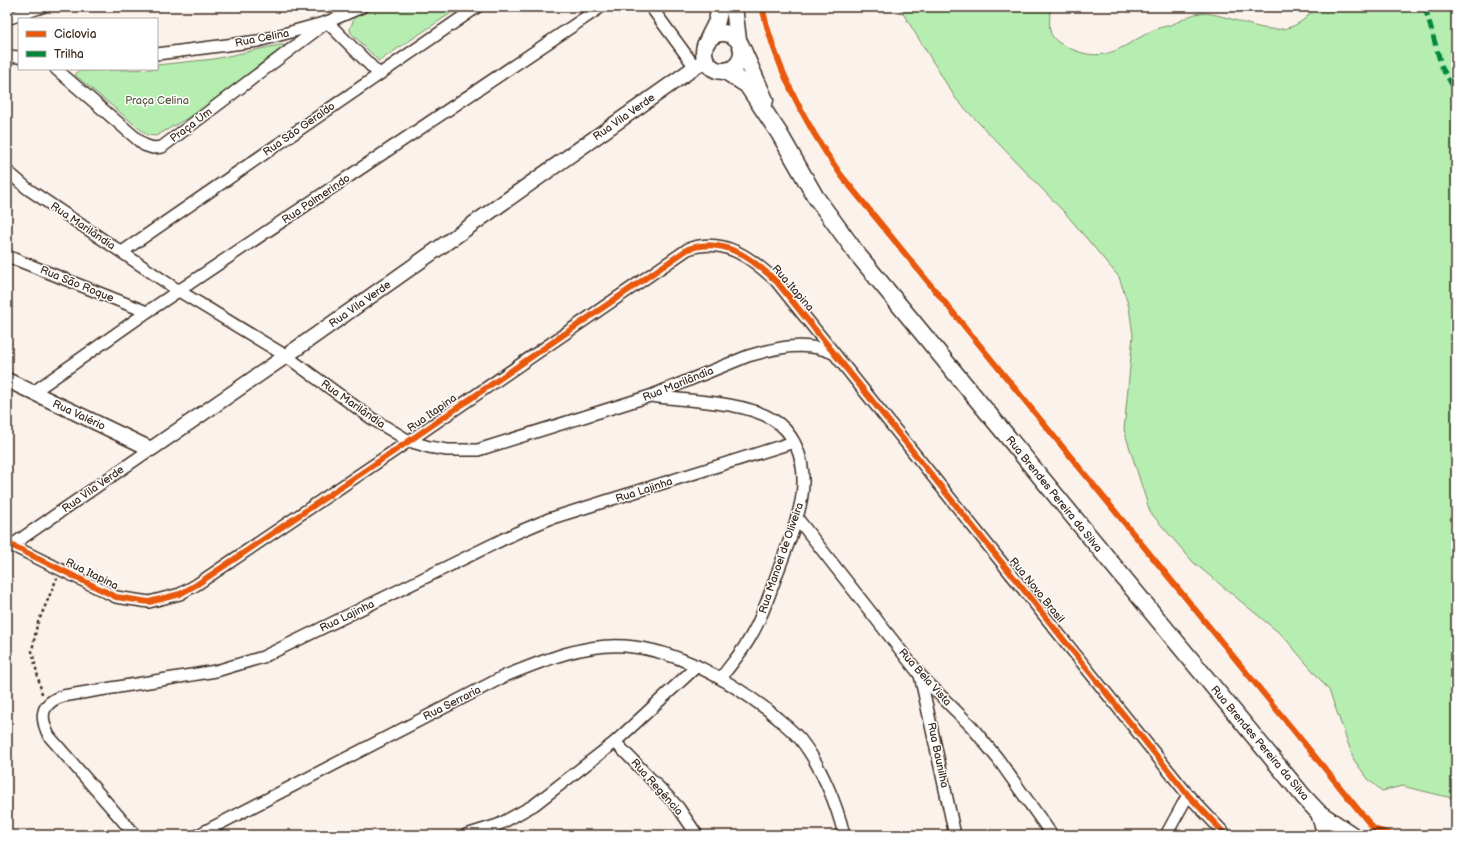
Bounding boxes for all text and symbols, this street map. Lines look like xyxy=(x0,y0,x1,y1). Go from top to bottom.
legend xyxy=(18,18,158,70)
street label: Rua Celina xyxy=(234,26,290,50)
text: Ciclovia xyxy=(54,27,97,42)
text: Trilha xyxy=(54,47,84,62)
street label: Rua Vila Verde xyxy=(591,91,658,143)
park label: Praça Celina xyxy=(125,94,189,107)
street label: Rua São Geraldo xyxy=(261,99,337,159)
street label: Praça Um xyxy=(167,105,215,145)
street label: Rua Palmerindo xyxy=(280,171,352,227)
street label: Rua Marilândia xyxy=(48,200,118,252)
street label: Rua Itapina xyxy=(769,262,817,314)
street label: Rua São Roque xyxy=(38,263,116,305)
street label: Rua Vila Verde xyxy=(327,278,394,330)
street label: Rua Marilândia xyxy=(641,364,715,404)
street label: Rua Marilândia xyxy=(318,377,388,431)
street label: Rua Itapina xyxy=(405,391,459,435)
street label: Rua Valério xyxy=(51,397,107,433)
street label: Rua Brendes Pereira da Silva xyxy=(1003,433,1105,555)
street label: Rua Vila Verde xyxy=(60,463,127,515)
street label: Rua Lajinha xyxy=(614,475,674,505)
street label: Rua Manoel de Oliveira xyxy=(756,501,806,615)
street label: Rua Novo Brasil xyxy=(1007,555,1067,625)
street label: Rua Itapina xyxy=(63,556,121,592)
street label: Rua Lajinha xyxy=(318,597,376,635)
street label: Rua Bela Vista xyxy=(896,646,954,708)
street label: Rua Serraria xyxy=(421,683,483,723)
street label: Rua Brendes Pereira da Silva xyxy=(1208,683,1312,803)
street label: Rua Baunilha xyxy=(925,721,951,789)
street label: Rua Regência xyxy=(628,756,686,818)

